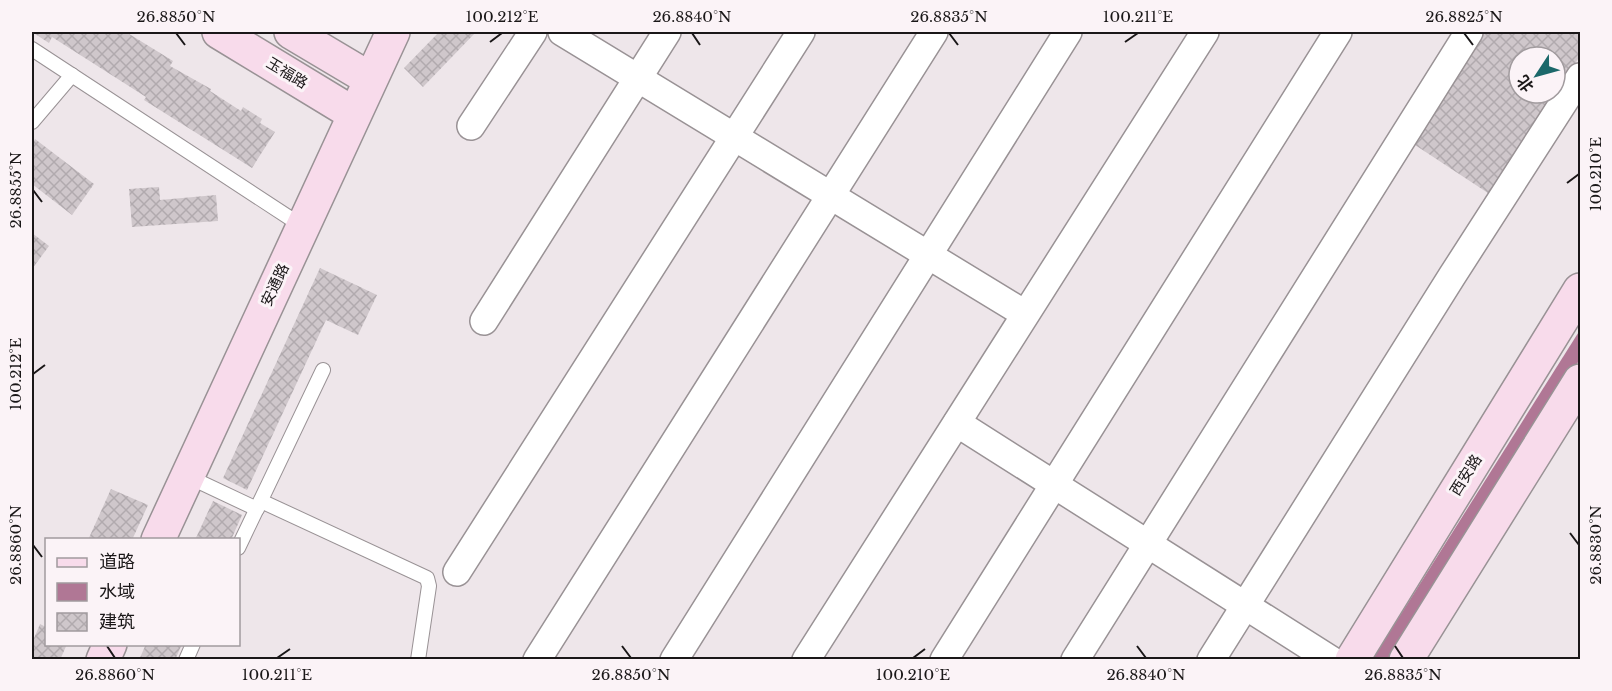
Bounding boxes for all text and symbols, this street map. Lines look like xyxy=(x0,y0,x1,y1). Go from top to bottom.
text: 26.8850°N xyxy=(137,7,216,26)
text: 100.212°E xyxy=(465,7,539,26)
text: 26.8840°N xyxy=(652,7,732,26)
text: 26.8835°N xyxy=(910,7,988,26)
text: 100.211°E xyxy=(1103,7,1173,26)
text: 26.8825°N xyxy=(1425,7,1503,26)
north arrow xyxy=(1507,45,1567,105)
street label: 玉福路 xyxy=(263,53,311,92)
text: 北 xyxy=(1512,71,1538,96)
text: 100.210°E xyxy=(1586,137,1605,211)
text: 26.8855°N xyxy=(6,152,25,228)
street label: 安通路 xyxy=(256,260,293,309)
text: 100.212°E xyxy=(6,337,25,411)
street label: 西安路 xyxy=(1446,451,1486,499)
text: 26.8860°N xyxy=(6,505,25,585)
text: 26.8830°N xyxy=(1586,505,1605,585)
legend xyxy=(45,538,240,646)
text: 道路 xyxy=(99,551,135,573)
text: 水域 xyxy=(99,581,135,603)
text: 建筑 xyxy=(99,611,135,633)
text: 26.8860°N xyxy=(75,665,155,684)
text: 100.211°E xyxy=(242,665,312,684)
text: 26.8850°N xyxy=(592,665,671,684)
text: 100.210°E xyxy=(876,665,950,684)
text: 26.8840°N xyxy=(1106,665,1186,684)
text: 26.8835°N xyxy=(1364,665,1442,684)

